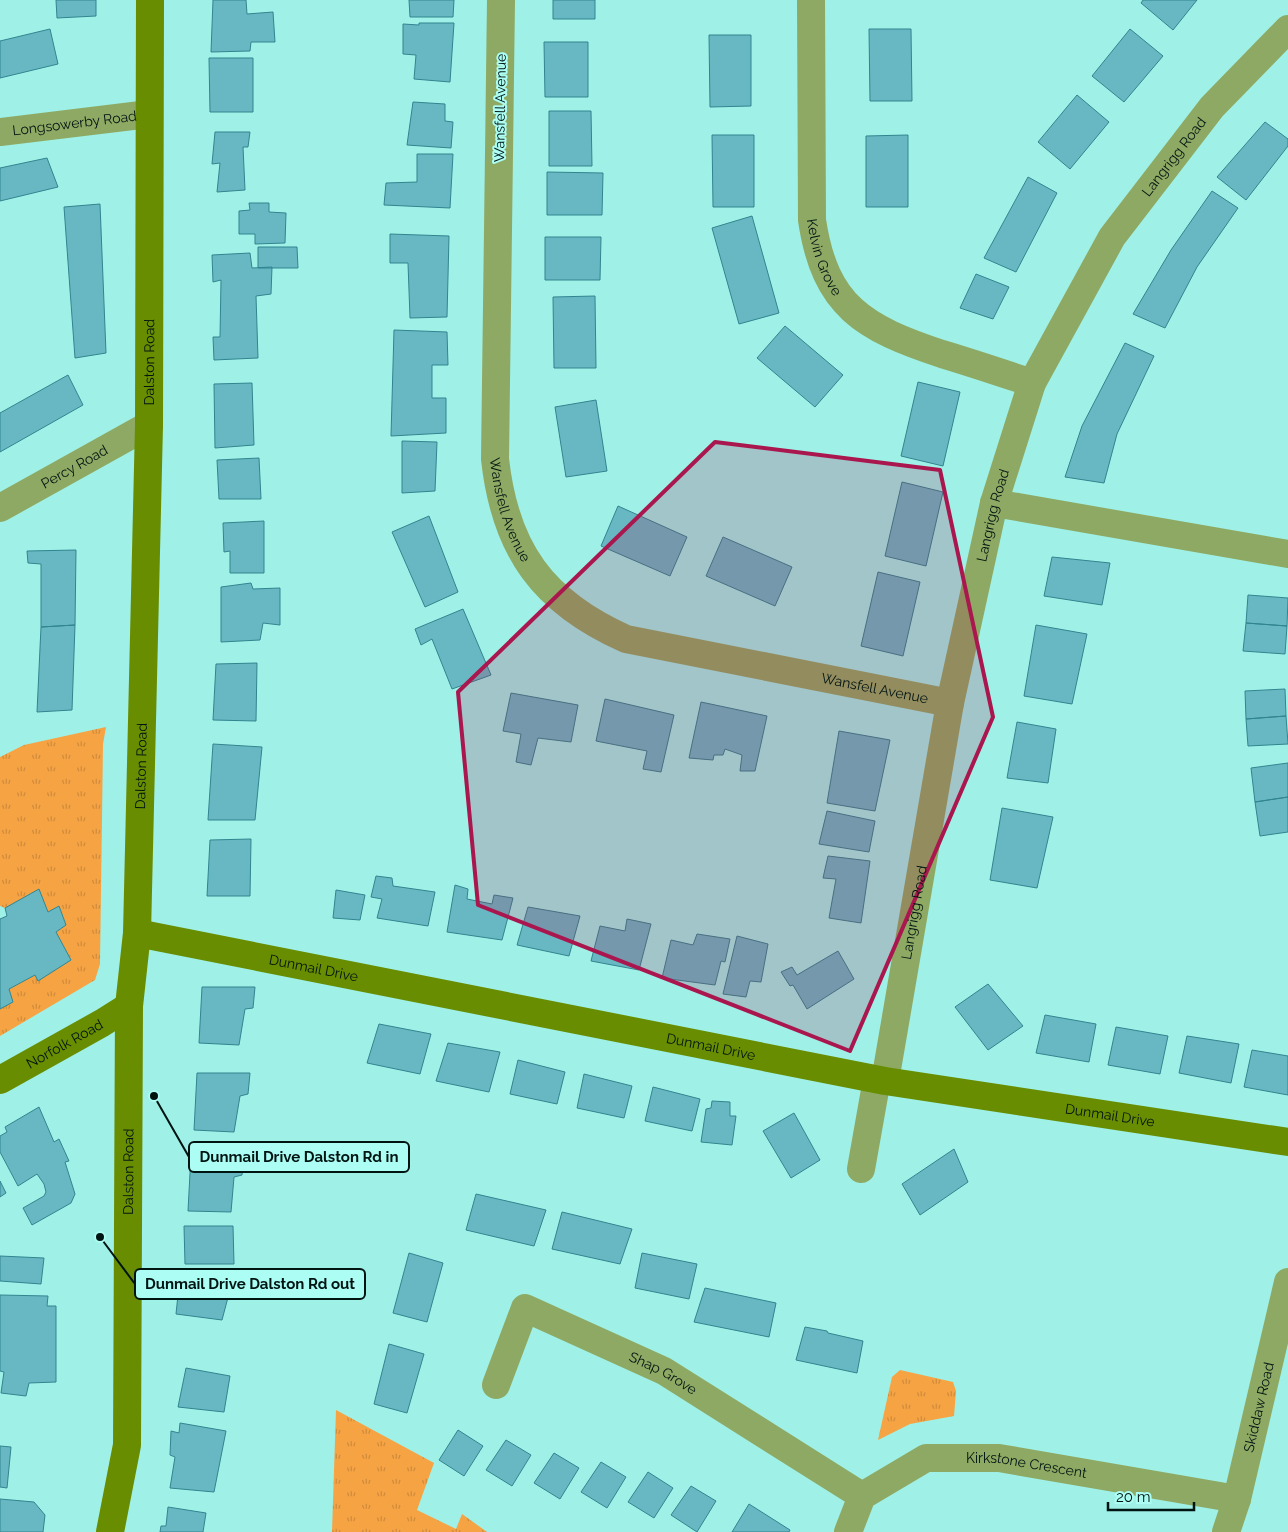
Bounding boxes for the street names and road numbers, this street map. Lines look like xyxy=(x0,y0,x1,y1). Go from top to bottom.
street label: Wansfell Avenue xyxy=(491,54,509,162)
street label: Longsowerby Road xyxy=(11,108,138,138)
street label: Langrigg Road xyxy=(1138,114,1209,199)
street label: Kelvin Grove xyxy=(804,217,845,299)
street label: Dalston Road xyxy=(141,319,157,405)
street label: Percy Road xyxy=(38,442,110,492)
street label: Wansfell Avenue xyxy=(487,457,534,565)
street label: Langrigg Road xyxy=(973,467,1012,563)
street label: Wansfell Avenue xyxy=(820,670,929,706)
street label: Dalston Road xyxy=(132,723,150,810)
street label: Langrigg Road xyxy=(898,864,930,961)
street label: Dunmail Drive xyxy=(268,951,360,985)
street label: Norfolk Road xyxy=(24,1016,106,1072)
street label: Dunmail Drive xyxy=(665,1030,757,1063)
street label: Dunmail Drive xyxy=(1064,1100,1156,1130)
street label: Dalston Road xyxy=(120,1128,136,1215)
street label: Shap Grove xyxy=(627,1348,700,1398)
street label: Skiddaw Road xyxy=(1240,1361,1277,1454)
street label: Kirkstone Crescent xyxy=(966,1450,1088,1481)

